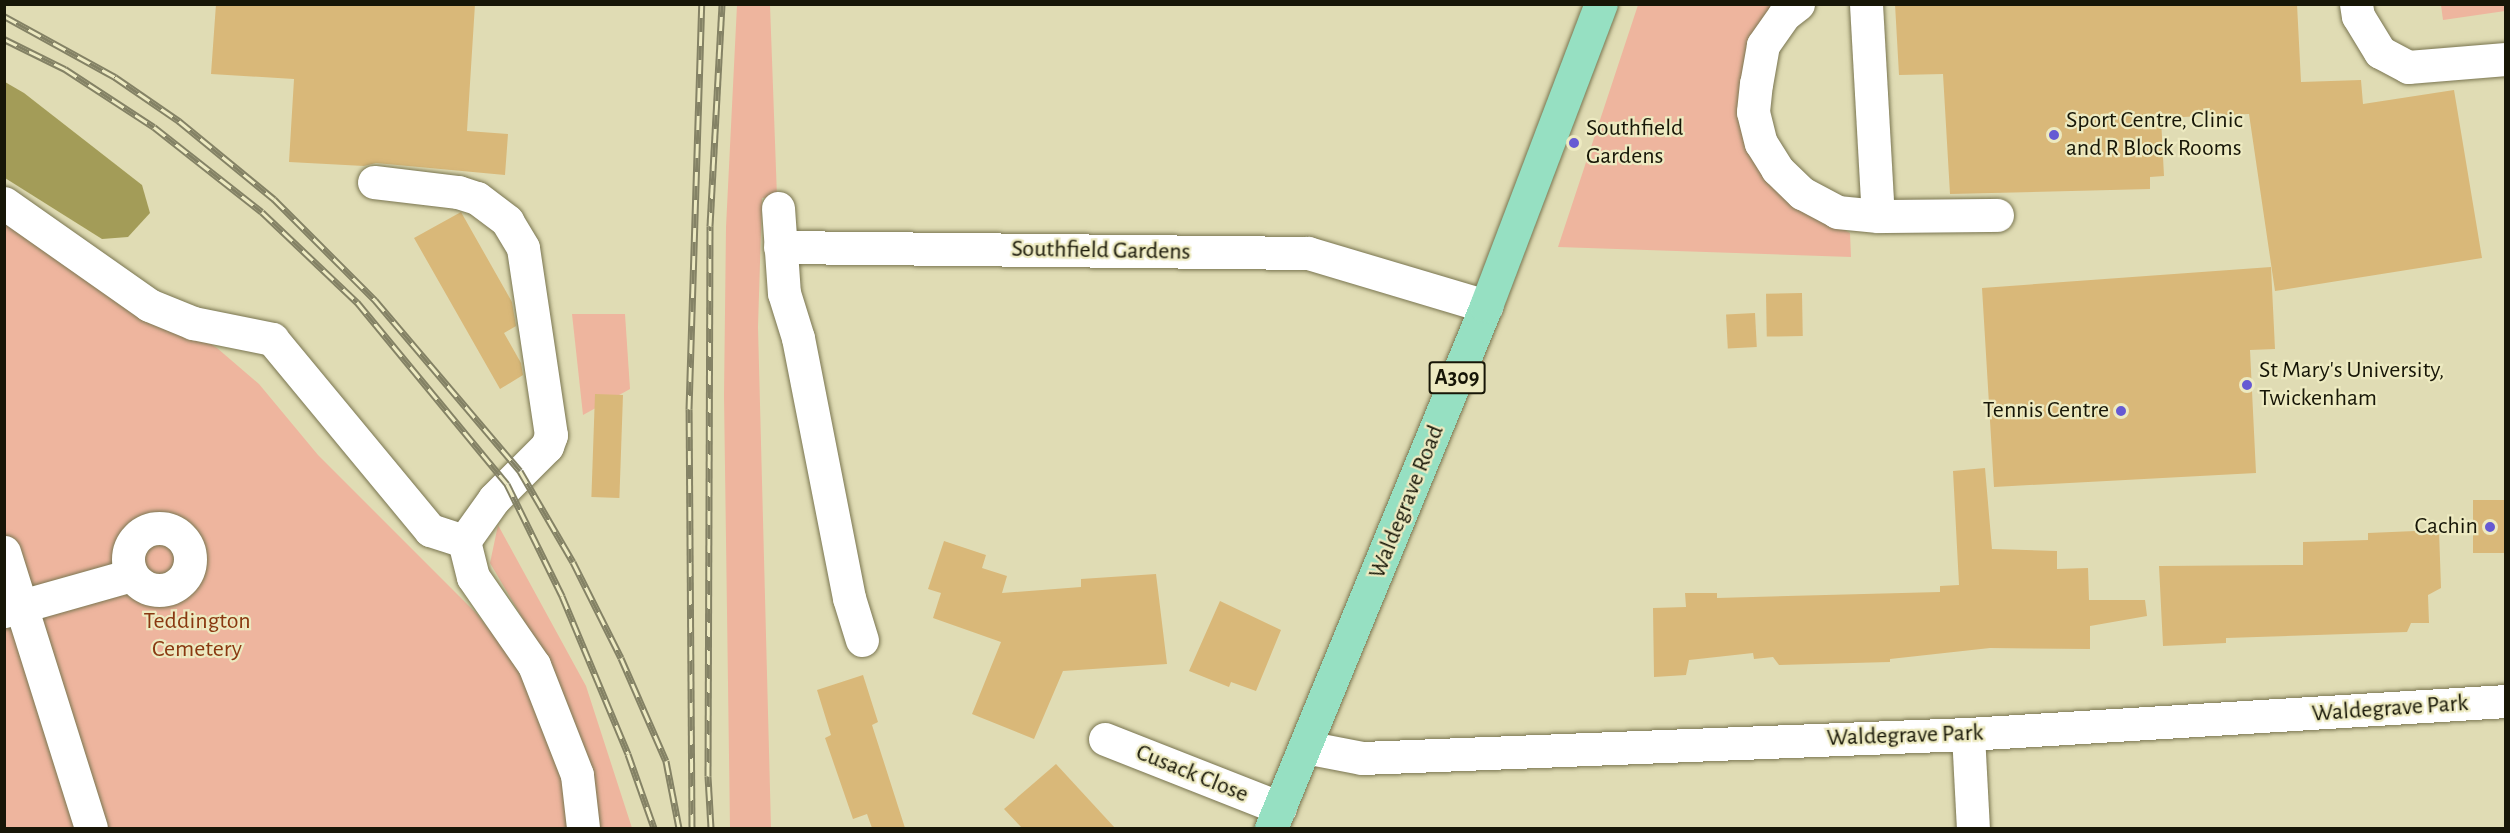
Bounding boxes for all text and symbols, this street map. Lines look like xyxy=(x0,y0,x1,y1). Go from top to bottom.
place label: Sport Centre, Clinic and R Block Rooms xyxy=(2066,107,2243,163)
place label: Southfield Gardens xyxy=(1586,115,1684,171)
marker: Sport Centre, Clinic and R Block Rooms xyxy=(2047,128,2061,142)
marker: Southfield Gardens xyxy=(1567,136,1581,150)
street label: Southfield Gardens xyxy=(1011,235,1191,267)
place label: St Mary's University, Twickenham xyxy=(2259,357,2444,413)
road number: A309 xyxy=(1428,359,1486,397)
marker: St Mary's University, Twickenham xyxy=(2240,378,2254,392)
place label: Tennis Centre xyxy=(1983,397,2109,425)
marker: Tennis Centre xyxy=(2114,404,2128,418)
street label: Waldegrave Road xyxy=(1363,421,1451,583)
place label: Cachin xyxy=(2415,513,2478,541)
marker: Cachin xyxy=(2483,520,2497,534)
park label: Teddington Cemetery xyxy=(143,608,251,664)
street label: Waldegrave Park xyxy=(2311,689,2469,729)
street label: Waldegrave Park xyxy=(1826,719,1984,753)
street label: Cusack Close xyxy=(1132,738,1252,810)

